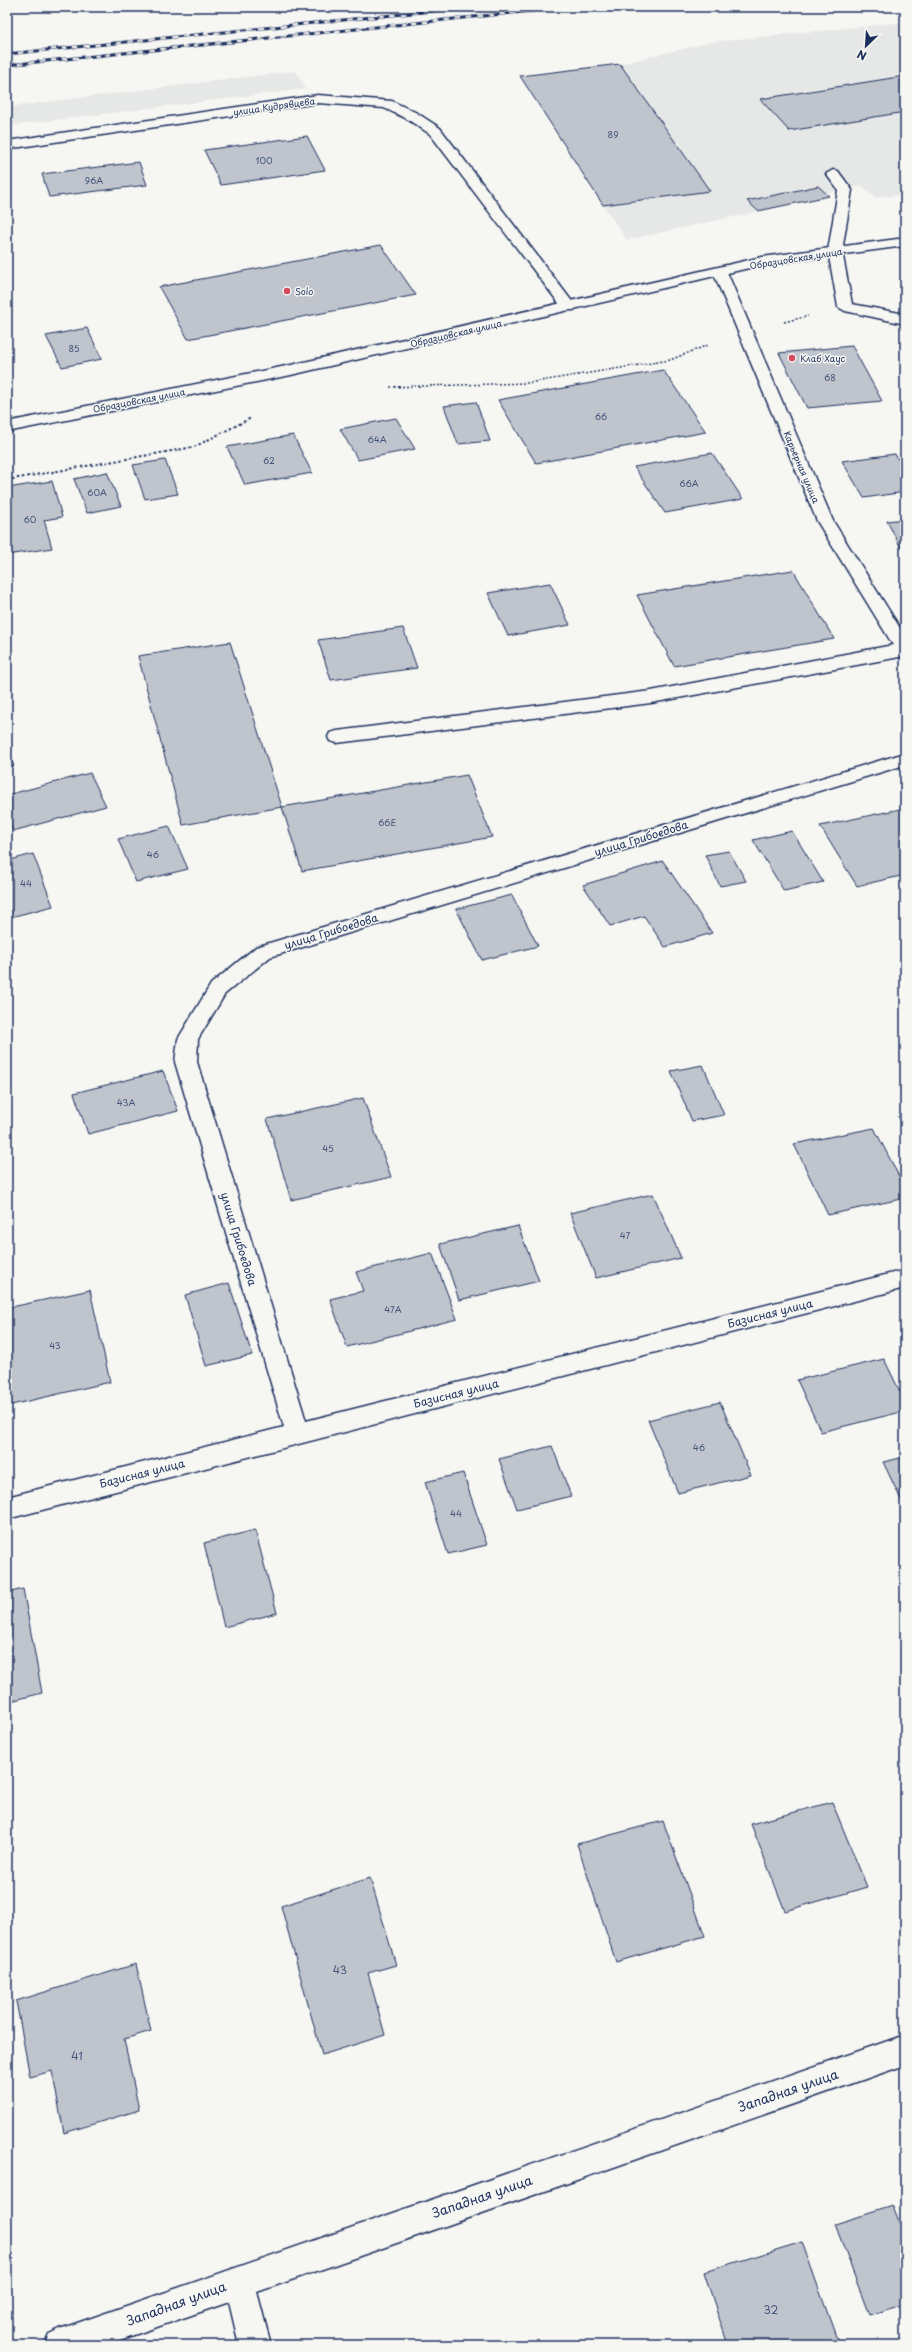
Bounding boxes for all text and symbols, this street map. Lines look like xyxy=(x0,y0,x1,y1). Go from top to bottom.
north arrow xyxy=(846,26,886,66)
text: N xyxy=(854,46,869,65)
street label: улица Кудрявцева xyxy=(232,93,316,119)
house number: 89 xyxy=(608,127,618,141)
house number: 100 xyxy=(255,153,273,167)
house number: 96А xyxy=(85,173,103,187)
street label: Образцовская улица xyxy=(749,244,844,272)
place label: Solo xyxy=(295,284,313,298)
marker: Solo xyxy=(282,286,292,296)
street label: Образцовская улица xyxy=(409,316,504,350)
house number: 85 xyxy=(68,341,80,355)
place label: Клаб Хаус xyxy=(800,351,846,365)
marker: Клаб Хаус xyxy=(787,353,797,363)
house number: 68 xyxy=(824,370,836,384)
street label: Образцовская улица xyxy=(92,384,187,416)
house number: 66 xyxy=(595,409,607,423)
street label: Карьерная улица xyxy=(781,429,824,505)
house number: 64А xyxy=(367,432,387,446)
house number: 62 xyxy=(263,453,275,467)
house number: 66А xyxy=(679,476,699,490)
house number: 60А xyxy=(87,485,107,499)
house number: 60 xyxy=(24,512,37,526)
house number: 66Е xyxy=(378,815,396,829)
street label: улица Грибоедова xyxy=(592,816,690,860)
house number: 46 xyxy=(147,847,159,861)
house number: 44 xyxy=(20,876,32,890)
street label: улица Грибоедова xyxy=(282,909,380,953)
house number: 43А xyxy=(117,1095,135,1109)
house number: 45 xyxy=(322,1141,334,1155)
street label: улица Грибоедова xyxy=(217,1190,261,1288)
house number: 47 xyxy=(620,1228,630,1242)
street label: Базисная улица xyxy=(726,1294,814,1332)
house number: 47А xyxy=(384,1302,402,1316)
house number: 43 xyxy=(49,1338,61,1352)
street label: Базисная улица xyxy=(412,1374,500,1412)
house number: 46 xyxy=(693,1440,705,1454)
street label: Базисная улица xyxy=(98,1454,186,1492)
house number: 44 xyxy=(450,1506,462,1520)
house number: 43 xyxy=(333,1961,347,1978)
house number: 41 xyxy=(71,2047,83,2064)
street label: Западная улица xyxy=(735,2064,841,2116)
street label: Западная улица xyxy=(429,2170,535,2222)
street label: Западная улица xyxy=(124,2276,229,2330)
house number: 32 xyxy=(764,2301,779,2318)

